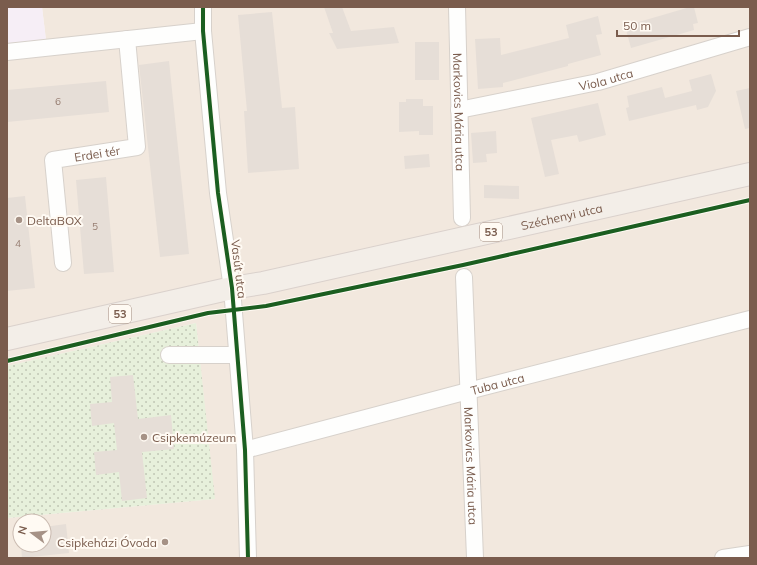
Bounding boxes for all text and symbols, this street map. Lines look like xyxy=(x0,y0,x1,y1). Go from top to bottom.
scale bar xyxy=(617,12,739,38)
text: 50 m xyxy=(623,18,651,33)
street label: Markovics Mária utca xyxy=(451,53,468,171)
street label: Viola utca xyxy=(577,65,635,93)
house number: 6 xyxy=(55,95,61,108)
street label: Erdei tér xyxy=(73,142,122,164)
street label: Széchenyi utca xyxy=(519,200,604,233)
place label: DeltaBOX xyxy=(27,213,82,228)
marker: DeltaBOX xyxy=(14,215,24,225)
house number: 5 xyxy=(92,220,98,233)
road number: 53 xyxy=(480,223,502,241)
house number: 4 xyxy=(15,237,21,250)
street label: Vasút utca xyxy=(228,239,250,299)
road number: 53 xyxy=(109,305,131,323)
street label: Tuba utca xyxy=(469,369,526,398)
street label: Markovics Mária utca xyxy=(462,407,481,525)
place label: Csipkemúzeum xyxy=(152,430,236,445)
marker: Csipkemúzeum xyxy=(139,432,149,442)
north arrow xyxy=(12,513,52,553)
text: N xyxy=(15,524,30,536)
place label: Csipkeházi Óvoda xyxy=(57,535,157,550)
marker: Csipkeházi Óvoda xyxy=(160,537,170,547)

